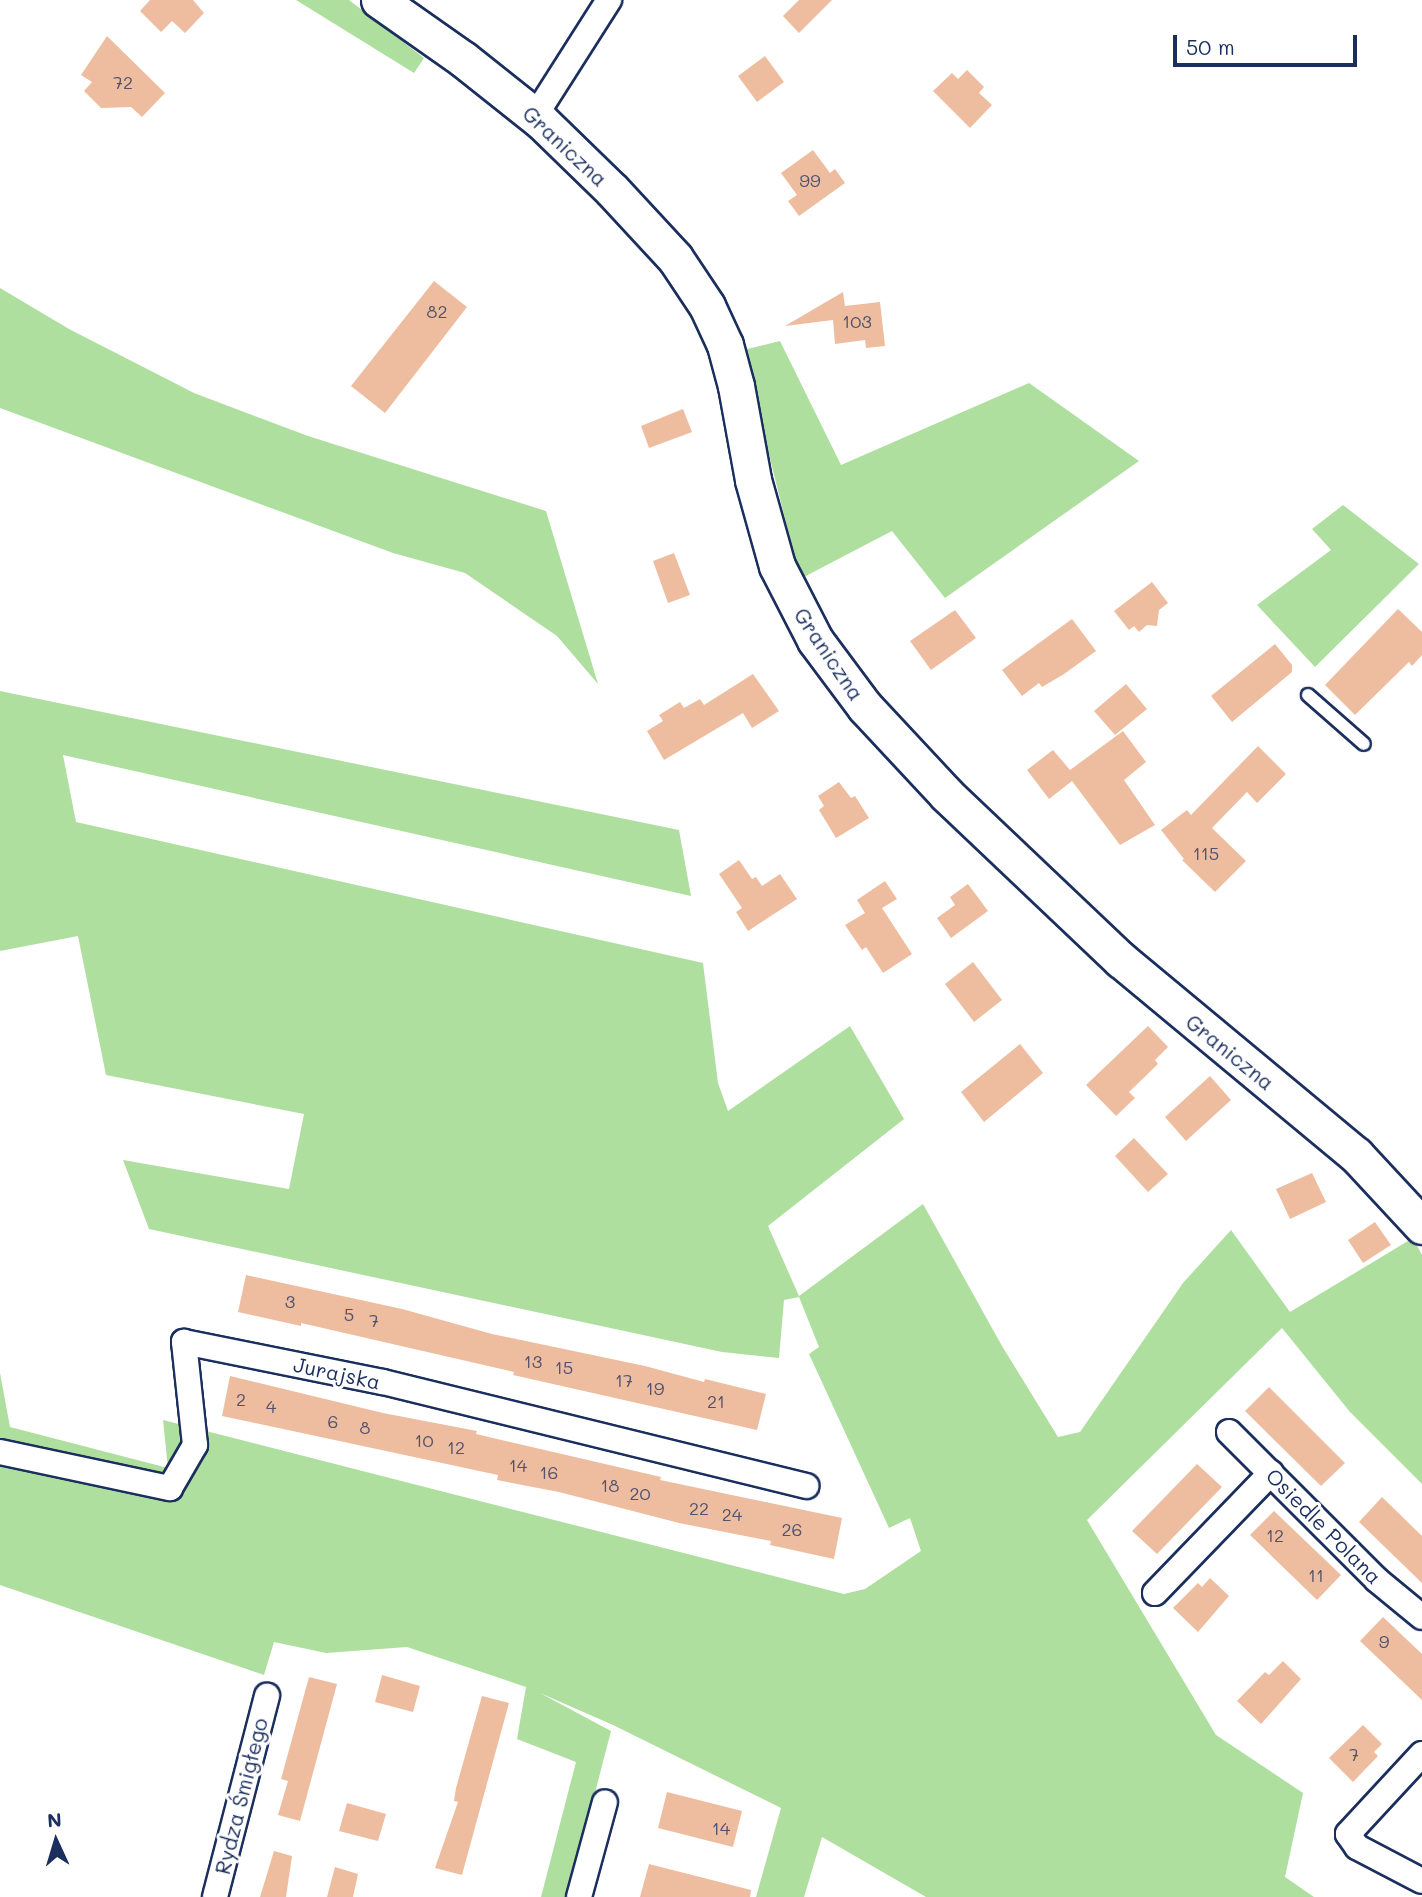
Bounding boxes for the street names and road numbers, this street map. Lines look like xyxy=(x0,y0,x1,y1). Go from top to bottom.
street label: Graniczna xyxy=(518,101,612,191)
street label: Graniczna xyxy=(789,603,869,705)
street label: Graniczna xyxy=(1181,1009,1279,1095)
street label: Jurajska xyxy=(291,1352,383,1394)
street label: Osiedle Polana xyxy=(1261,1463,1387,1589)
street label: Rydza Śmigłego xyxy=(209,1715,273,1877)

